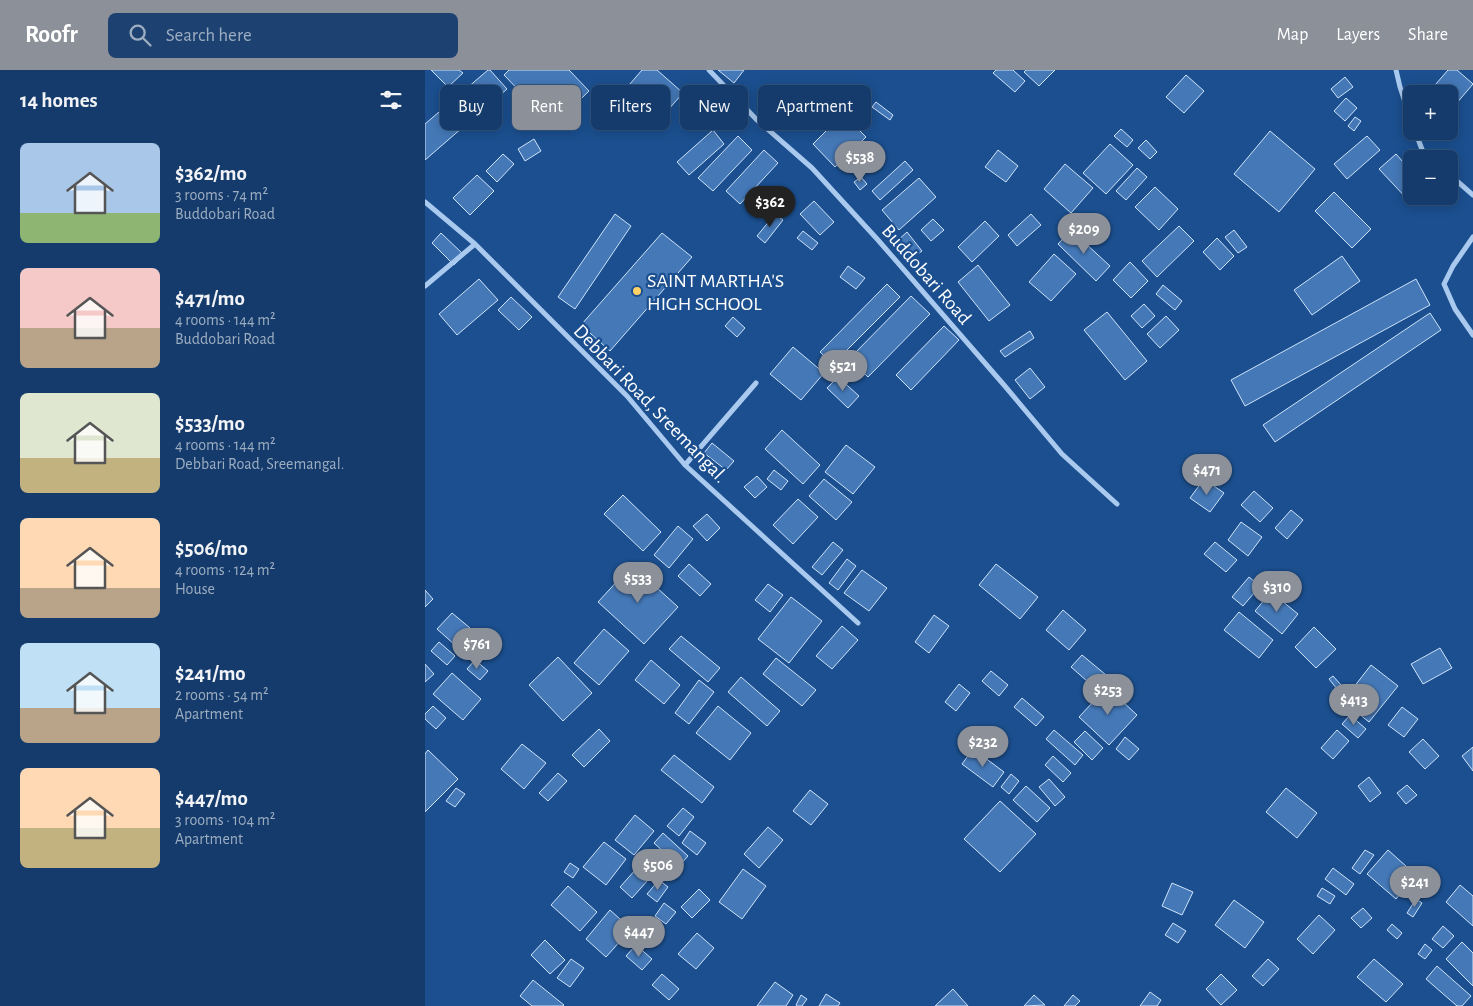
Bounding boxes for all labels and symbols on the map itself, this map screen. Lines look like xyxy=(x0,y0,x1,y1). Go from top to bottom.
pin: $538 xyxy=(830,140,890,183)
pin: $362 xyxy=(740,186,800,228)
pin: $209 xyxy=(1054,212,1114,255)
street label: Buddobari Road xyxy=(878,221,975,328)
place label: SAINT MARTHA'S HIGH SCHOOL xyxy=(647,271,784,314)
marker: SAINT MARTHA'S HIGH SCHOOL xyxy=(631,285,643,297)
street label: Debbari Road, Sreemangal. xyxy=(570,321,731,487)
pin: $521 xyxy=(813,350,873,392)
pin: $471 xyxy=(1177,454,1237,496)
pin: $533 xyxy=(608,562,668,604)
pin: $310 xyxy=(1247,570,1307,613)
pin: $761 xyxy=(447,628,507,670)
pin: $253 xyxy=(1078,674,1138,716)
pin: $413 xyxy=(1324,684,1384,726)
pin: $232 xyxy=(953,726,1013,768)
pin: $506 xyxy=(628,848,688,891)
pin: $241 xyxy=(1385,866,1445,908)
pin: $447 xyxy=(609,916,669,958)

